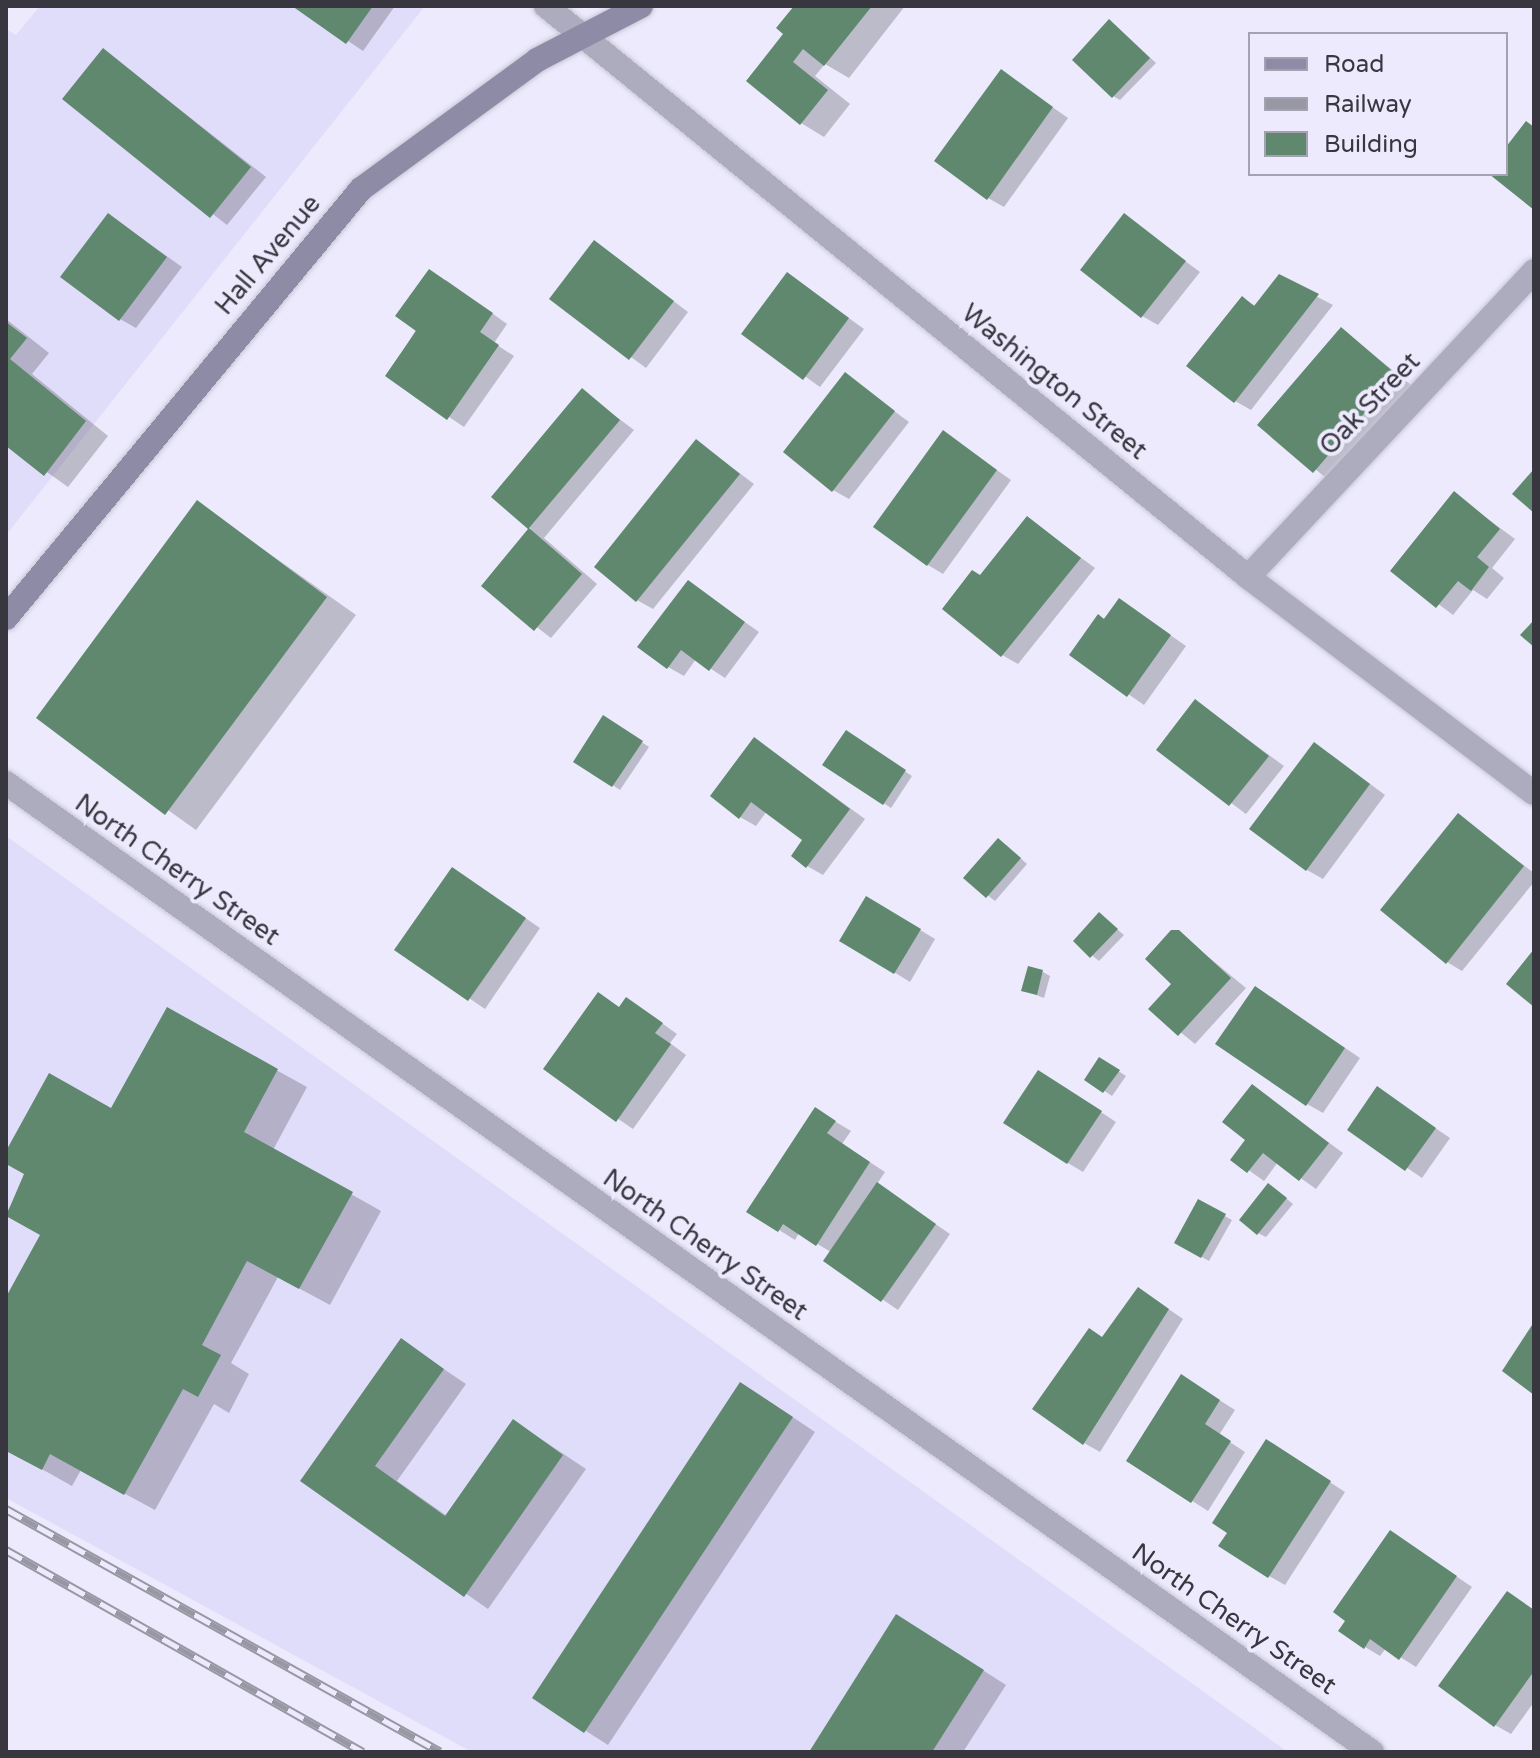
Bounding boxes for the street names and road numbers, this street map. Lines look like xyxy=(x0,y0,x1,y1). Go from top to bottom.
street label: Hall Avenue xyxy=(209,189,327,321)
street label: Washington Street xyxy=(955,298,1153,466)
street label: Oak Street xyxy=(1313,346,1427,462)
street label: North Cherry Street xyxy=(69,788,285,952)
street label: North Cherry Street xyxy=(597,1163,813,1327)
street label: North Cherry Street xyxy=(1126,1537,1342,1701)

